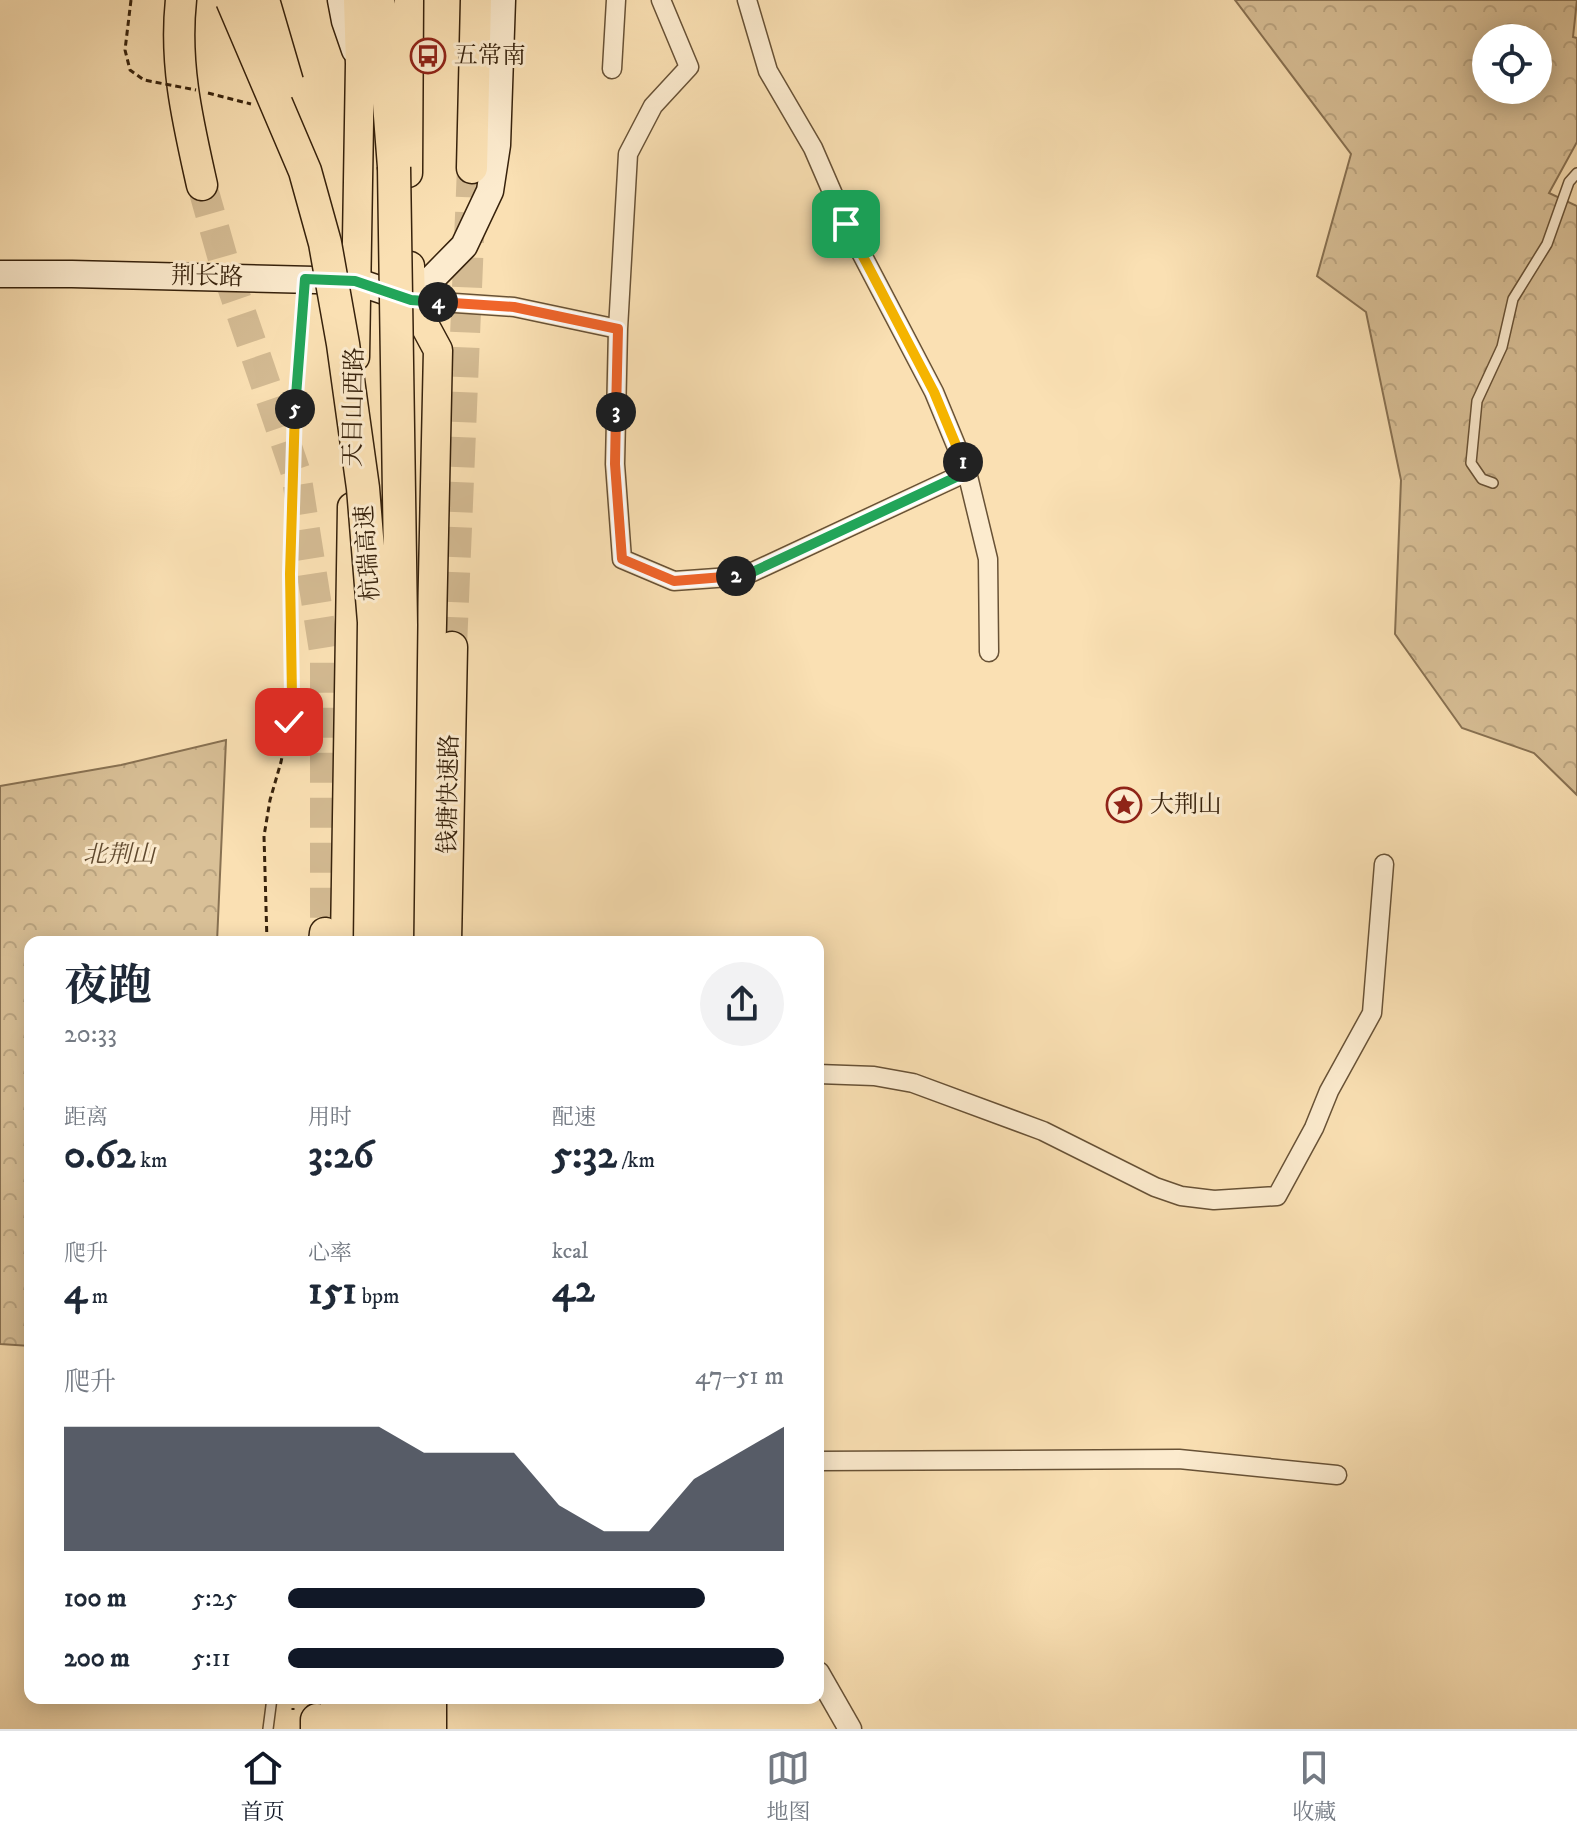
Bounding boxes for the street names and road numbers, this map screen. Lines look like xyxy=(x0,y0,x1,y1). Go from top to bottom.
street label: 荆长路 xyxy=(171,261,243,293)
street label: 天目山西路 xyxy=(338,347,370,467)
street label: 杭瑞高速 xyxy=(350,504,386,602)
street label: 钱塘快速路 xyxy=(433,734,465,854)

